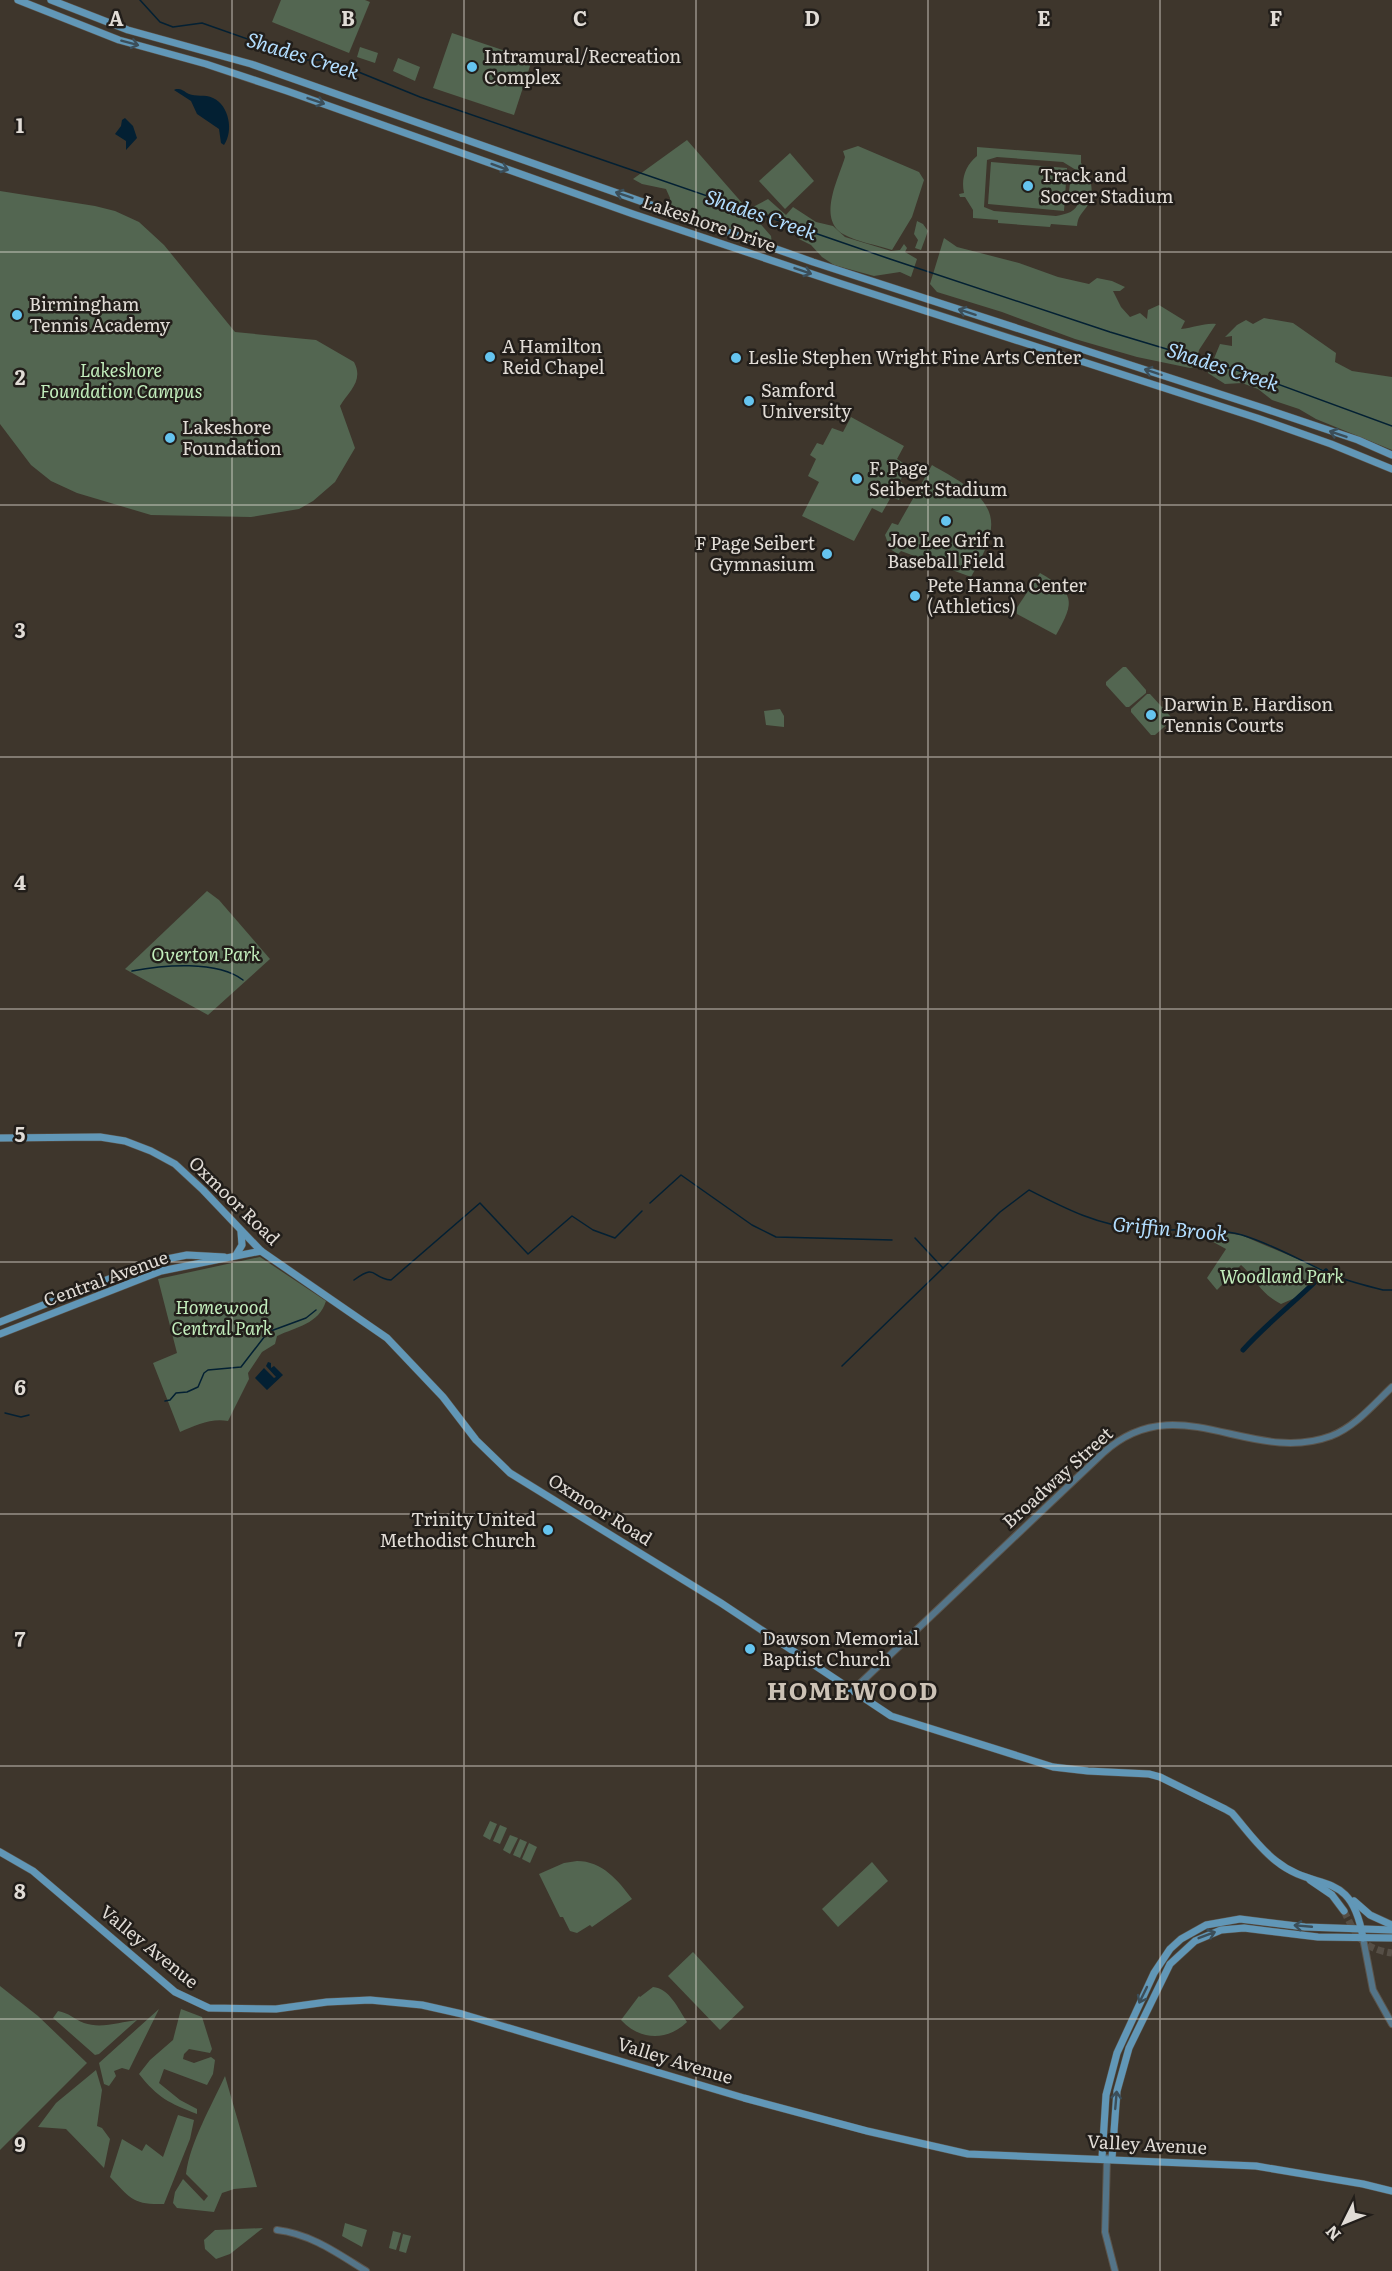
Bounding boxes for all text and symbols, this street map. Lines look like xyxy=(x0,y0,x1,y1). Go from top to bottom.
text: A xyxy=(108,2,124,32)
text: B xyxy=(341,2,355,32)
text: C xyxy=(573,2,587,32)
text: D xyxy=(804,2,820,32)
text: E xyxy=(1037,2,1051,32)
text: F xyxy=(1270,2,1283,32)
water label: Shades Creek xyxy=(243,23,364,85)
one-way arrow xyxy=(120,38,139,50)
place label: Intramural/Recreation Complex xyxy=(484,42,681,90)
marker: Intramural/Recreation Complex xyxy=(465,60,479,74)
one-way arrow xyxy=(306,97,325,108)
text: 1 xyxy=(16,109,24,139)
place label: Track and Soccer Stadium xyxy=(1040,161,1174,209)
one-way arrow xyxy=(490,162,509,173)
marker: Track and Soccer Stadium xyxy=(1021,179,1035,193)
water label: Shades Creek xyxy=(702,180,822,246)
street label: Lakeshore Drive xyxy=(639,187,780,258)
one-way arrow xyxy=(615,189,634,200)
one-way arrow xyxy=(793,267,812,278)
place label: Birmingham Tennis Academy xyxy=(29,290,171,338)
one-way arrow xyxy=(958,306,977,317)
marker: Birmingham Tennis Academy xyxy=(10,308,24,322)
place label: A Hamilton Reid Chapel xyxy=(502,332,605,380)
water label: Shades Creek xyxy=(1164,333,1284,397)
place label: Leslie Stephen Wright Fine Arts Center xyxy=(748,343,1081,370)
marker: A Hamilton Reid Chapel xyxy=(483,350,497,364)
marker: Leslie Stephen Wright Fine Arts Center xyxy=(729,351,743,365)
park label: Lakeshore Foundation Campus xyxy=(40,356,202,404)
text: 2 xyxy=(15,361,26,391)
one-way arrow xyxy=(1144,366,1163,377)
place label: Samford University xyxy=(761,376,852,424)
marker: Samford University xyxy=(742,394,756,408)
place label: Lakeshore Foundation xyxy=(182,413,282,461)
one-way arrow xyxy=(1329,427,1348,438)
marker: Lakeshore Foundation xyxy=(163,431,177,445)
place label: F. Page Seibert Stadium xyxy=(869,454,1007,502)
marker: F. Page Seibert Stadium xyxy=(850,472,864,486)
marker: Joe Lee Grif n Baseball Field xyxy=(939,514,953,528)
place label: Joe Lee Grif n Baseball Field xyxy=(887,526,1005,574)
place label: F Page Seibert Gymnasium xyxy=(696,529,816,577)
marker: F Page Seibert Gymnasium xyxy=(820,547,834,561)
place label: Pete Hanna Center (Athletics) xyxy=(927,571,1087,619)
marker: Pete Hanna Center (Athletics) xyxy=(908,589,922,603)
text: 3 xyxy=(14,614,26,644)
place label: Darwin E. Hardison Tennis Courts xyxy=(1163,690,1333,738)
marker: Darwin E. Hardison Tennis Courts xyxy=(1144,708,1158,722)
text: 4 xyxy=(14,866,26,896)
park label: Overton Park xyxy=(151,940,261,967)
text: 5 xyxy=(15,1118,26,1148)
street label: Oxmoor Road xyxy=(183,1149,287,1251)
water label: Griffin Brook xyxy=(1111,1207,1229,1247)
street label: Central Avenue xyxy=(39,1242,172,1313)
park label: Woodland Park xyxy=(1220,1262,1344,1289)
park label: Homewood Central Park xyxy=(171,1293,273,1341)
text: 6 xyxy=(14,1371,26,1401)
street label: Broadway Street xyxy=(996,1419,1119,1534)
street label: Oxmoor Road xyxy=(544,1466,658,1551)
place label: Trinity United Methodist Church xyxy=(379,1505,536,1553)
marker: Trinity United Methodist Church xyxy=(541,1523,555,1537)
text: 7 xyxy=(15,1623,26,1653)
place label: Dawson Memorial Baptist Church xyxy=(762,1624,919,1672)
marker: Dawson Memorial Baptist Church xyxy=(743,1642,757,1656)
district label: HOMEWOOD xyxy=(767,1672,939,1707)
text: 8 xyxy=(14,1875,26,1905)
street label: Valley Avenue xyxy=(95,1898,205,1994)
one-way arrow xyxy=(1293,1920,1313,1931)
one-way arrow xyxy=(1197,1929,1216,1940)
one-way arrow xyxy=(1137,1985,1149,2003)
street label: Valley Avenue xyxy=(614,2029,737,2090)
one-way arrow xyxy=(1111,2091,1122,2110)
street label: Valley Avenue xyxy=(1087,2127,1208,2160)
text: 9 xyxy=(14,2128,26,2158)
north arrow xyxy=(1314,2193,1374,2253)
text: N xyxy=(1319,2221,1346,2247)

